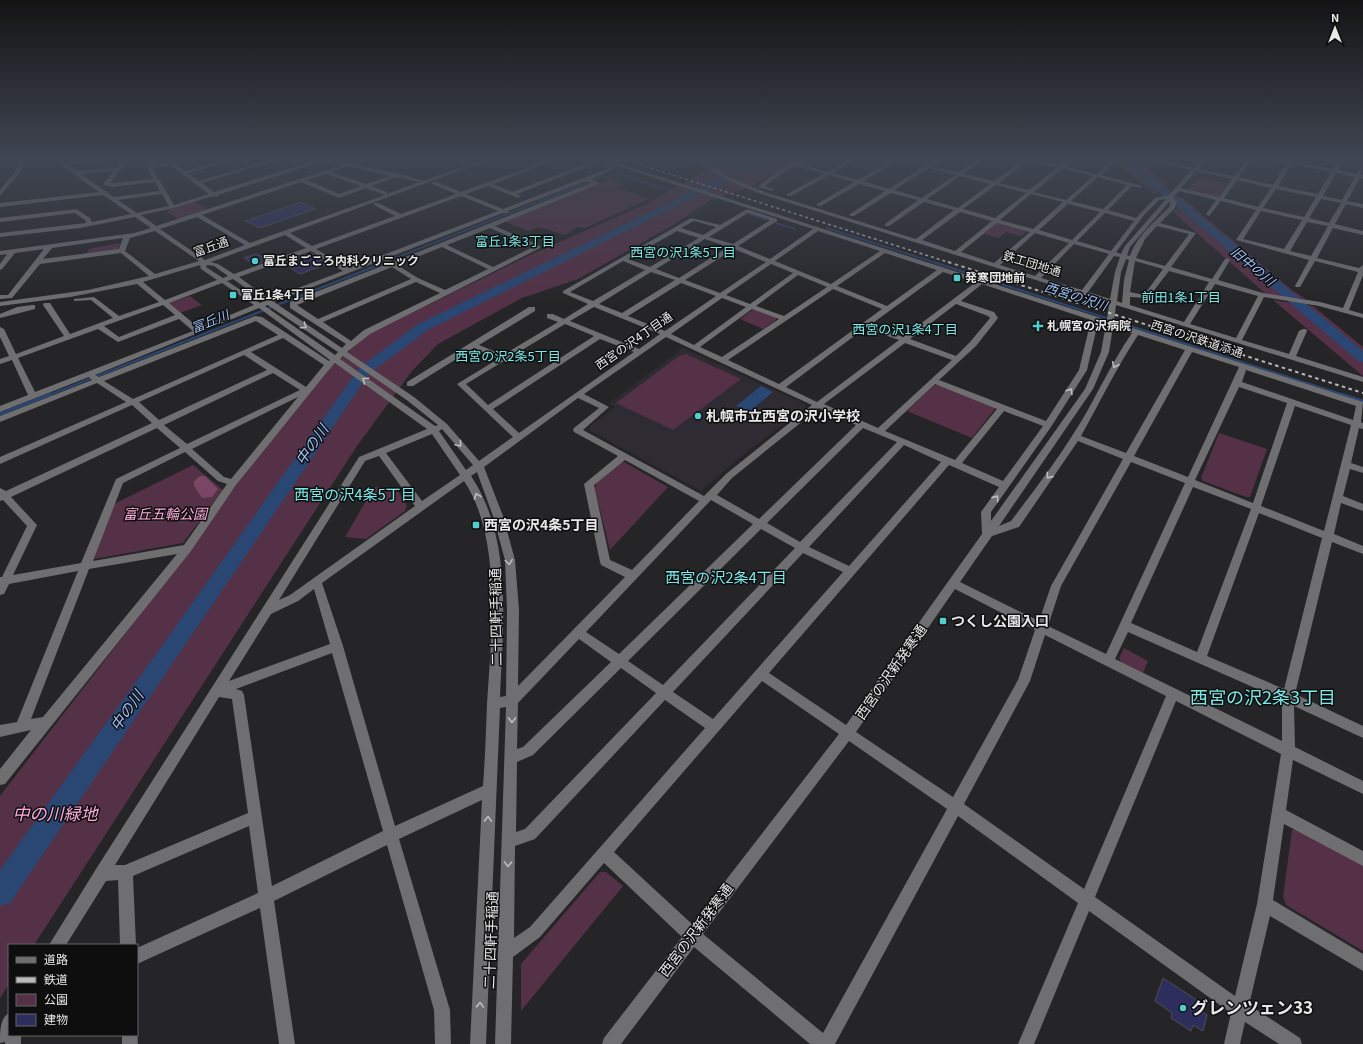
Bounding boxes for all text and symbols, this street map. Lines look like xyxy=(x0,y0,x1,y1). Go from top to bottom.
north arrow xyxy=(1315,8,1355,48)
text: N xyxy=(1331,9,1339,25)
district label: 富丘1条3丁目 xyxy=(475,231,555,250)
street label: 富丘通 xyxy=(191,232,230,259)
district label: 西宮の沢1条5丁目 xyxy=(630,242,736,261)
water label: 旧中の川 xyxy=(1227,242,1281,291)
street label: 鉄工団地通 xyxy=(1001,246,1064,279)
place label: 富丘まごころ内科クリニック xyxy=(263,251,419,268)
marker: 富丘まごころ内科クリニック xyxy=(250,256,260,266)
place label: 発寒団地前 xyxy=(965,268,1025,285)
marker: 発寒団地前 xyxy=(952,273,962,283)
water label: 西宮の沢川 xyxy=(1042,276,1112,315)
place label: 富丘1条4丁目 xyxy=(241,285,315,302)
district label: 前田1条1丁目 xyxy=(1141,287,1221,306)
marker: 富丘1条4丁目 xyxy=(228,290,238,300)
water label: 富丘川 xyxy=(188,304,233,337)
street label: 西宮の沢4丁目通 xyxy=(591,307,675,373)
street label: 西宮の沢鉄道添通 xyxy=(1149,315,1246,360)
place label: 札幌宮の沢病院 xyxy=(1047,316,1131,333)
district label: 西宮の沢1条4丁目 xyxy=(852,319,958,338)
marker: 札幌宮の沢病院 xyxy=(1032,320,1044,332)
one-way arrow xyxy=(300,321,307,329)
district label: 西宮の沢2条5丁目 xyxy=(455,346,561,365)
one-way arrow xyxy=(1112,361,1120,368)
one-way arrow xyxy=(363,378,370,385)
one-way arrow xyxy=(1065,388,1072,395)
place label: 札幌市立西宮の沢小学校 xyxy=(706,405,860,425)
marker: 札幌市立西宮の沢小学校 xyxy=(693,411,703,421)
water label: 中の川 xyxy=(289,418,333,469)
one-way arrow xyxy=(455,440,462,447)
one-way arrow xyxy=(1046,472,1053,479)
district label: 西宮の沢4条5丁目 xyxy=(294,483,416,504)
one-way arrow xyxy=(473,493,481,500)
one-way arrow xyxy=(991,495,999,502)
park label: 富丘五輪公園 xyxy=(123,503,209,523)
place label: 西宮の沢4条5丁目 xyxy=(484,514,599,534)
marker: 西宮の沢4条5丁目 xyxy=(471,520,481,530)
one-way arrow xyxy=(504,559,513,565)
district label: 西宮の沢2条4丁目 xyxy=(665,566,787,587)
street label: 二十四軒手稲通 xyxy=(484,568,506,666)
place label: つくし公園入口 xyxy=(951,610,1049,630)
marker: つくし公園入口 xyxy=(938,616,948,626)
street label: 西宮の沢新発寒通 xyxy=(850,620,930,723)
district label: 西宮の沢2条3丁目 xyxy=(1190,683,1336,709)
water label: 中の川 xyxy=(104,684,148,735)
one-way arrow xyxy=(508,717,516,723)
park label: 中の川緑地 xyxy=(13,800,99,825)
one-way arrow xyxy=(483,816,492,822)
one-way arrow xyxy=(504,861,512,867)
street label: 西宮の沢新発寒通 xyxy=(654,879,737,980)
street label: 二十四軒手稲通 xyxy=(478,891,502,989)
legend xyxy=(8,944,138,1036)
text: 道路 xyxy=(44,950,68,967)
text: 鉄道 xyxy=(44,970,68,987)
text: 公園 xyxy=(44,990,68,1007)
place label: グレンツェン33 xyxy=(1191,994,1313,1019)
one-way arrow xyxy=(476,1002,484,1008)
marker: グレンツェン33 xyxy=(1178,1003,1188,1013)
text: 建物 xyxy=(44,1010,68,1027)

